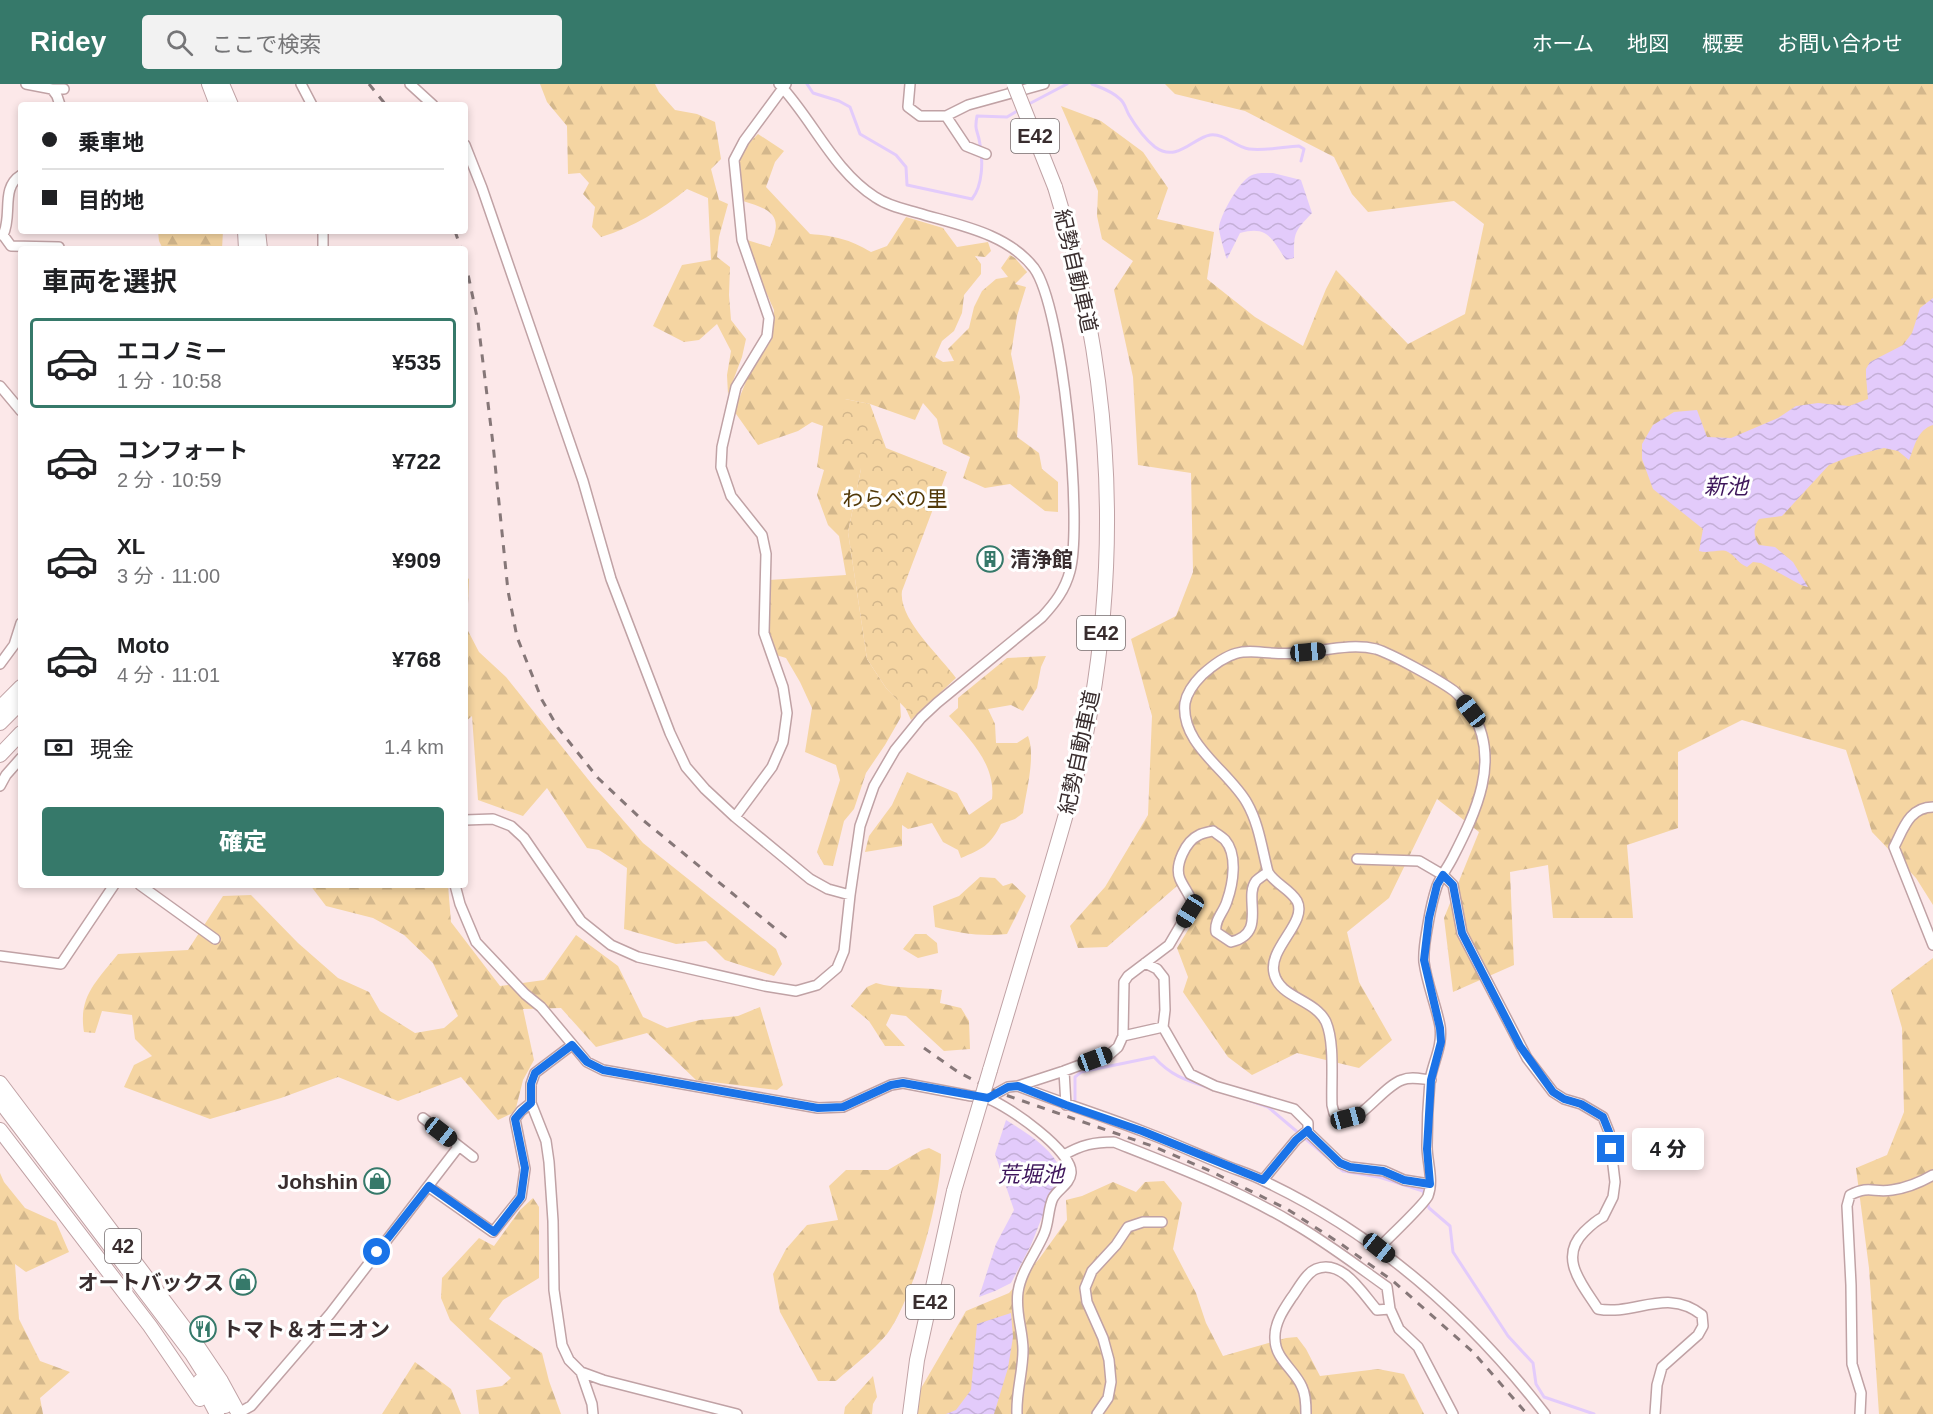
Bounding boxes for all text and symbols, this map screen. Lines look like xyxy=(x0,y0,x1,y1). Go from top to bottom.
search box xyxy=(142,15,562,69)
text: Ridey xyxy=(30,26,106,57)
icon: search xyxy=(163,26,196,59)
text: ここで検索 xyxy=(211,32,321,57)
text: ホーム xyxy=(1532,32,1594,55)
text: 地図 xyxy=(1627,32,1669,55)
text: 概要 xyxy=(1702,32,1744,55)
text: お問い合わせ xyxy=(1777,32,1903,55)
road number: E42 xyxy=(1011,119,1059,153)
text: 乗車地 xyxy=(78,130,144,155)
text: 目的地 xyxy=(78,188,144,213)
street label: 紀勢自動車道 xyxy=(1051,207,1101,335)
text: 車両を選択 xyxy=(42,267,177,297)
icon: car xyxy=(45,336,99,390)
text: エコノミー xyxy=(117,339,227,364)
text: ¥535 xyxy=(392,350,441,375)
text: 1 分 · 10:58 xyxy=(117,370,222,392)
icon: car xyxy=(45,435,99,489)
text: コンフォート xyxy=(117,438,248,463)
text: ¥722 xyxy=(392,449,441,474)
text: 2 分 · 10:59 xyxy=(117,469,222,491)
water label: 新池 xyxy=(1704,474,1750,499)
park label: わらべの里 xyxy=(843,487,948,510)
icon: car xyxy=(45,534,99,588)
text: XL xyxy=(117,534,145,559)
building icon: 清浄館 xyxy=(975,544,1005,574)
text: ¥909 xyxy=(392,548,441,573)
place label: 清浄館 xyxy=(1010,548,1073,571)
text: 3 分 · 11:00 xyxy=(117,565,220,587)
road number: E42 xyxy=(1077,616,1125,650)
icon: car xyxy=(45,633,99,687)
text: Moto xyxy=(117,633,170,658)
car xyxy=(1289,641,1327,663)
text: ¥768 xyxy=(392,647,441,672)
text: 4 分 · 11:01 xyxy=(117,664,220,686)
street label: 紀勢自動車道 xyxy=(1055,688,1103,816)
car xyxy=(1453,691,1489,731)
icon: cash xyxy=(42,731,75,764)
text: 1.4 km xyxy=(384,736,444,758)
text: 現金 xyxy=(90,737,134,762)
button: 確定 xyxy=(42,807,444,876)
car xyxy=(1173,891,1207,931)
car xyxy=(1075,1044,1115,1074)
car xyxy=(1328,1105,1368,1131)
car xyxy=(421,1114,461,1150)
callout: 4 分 xyxy=(1632,1128,1704,1170)
route end xyxy=(1597,1135,1624,1162)
text: 4 分 xyxy=(1650,1138,1686,1160)
water label: 荒堀池 xyxy=(998,1162,1066,1187)
shop icon: Johshin xyxy=(362,1166,392,1196)
place label: Johshin xyxy=(277,1170,358,1193)
road number: 42 xyxy=(105,1229,141,1263)
car xyxy=(1359,1230,1399,1266)
route start xyxy=(363,1238,390,1265)
shop icon: オートバックス xyxy=(228,1267,258,1297)
place label: オートバックス xyxy=(78,1271,224,1294)
road number: E42 xyxy=(906,1285,954,1319)
restaurant icon: トマト＆オニオン xyxy=(188,1314,218,1344)
place label: トマト＆オニオン xyxy=(222,1318,390,1341)

